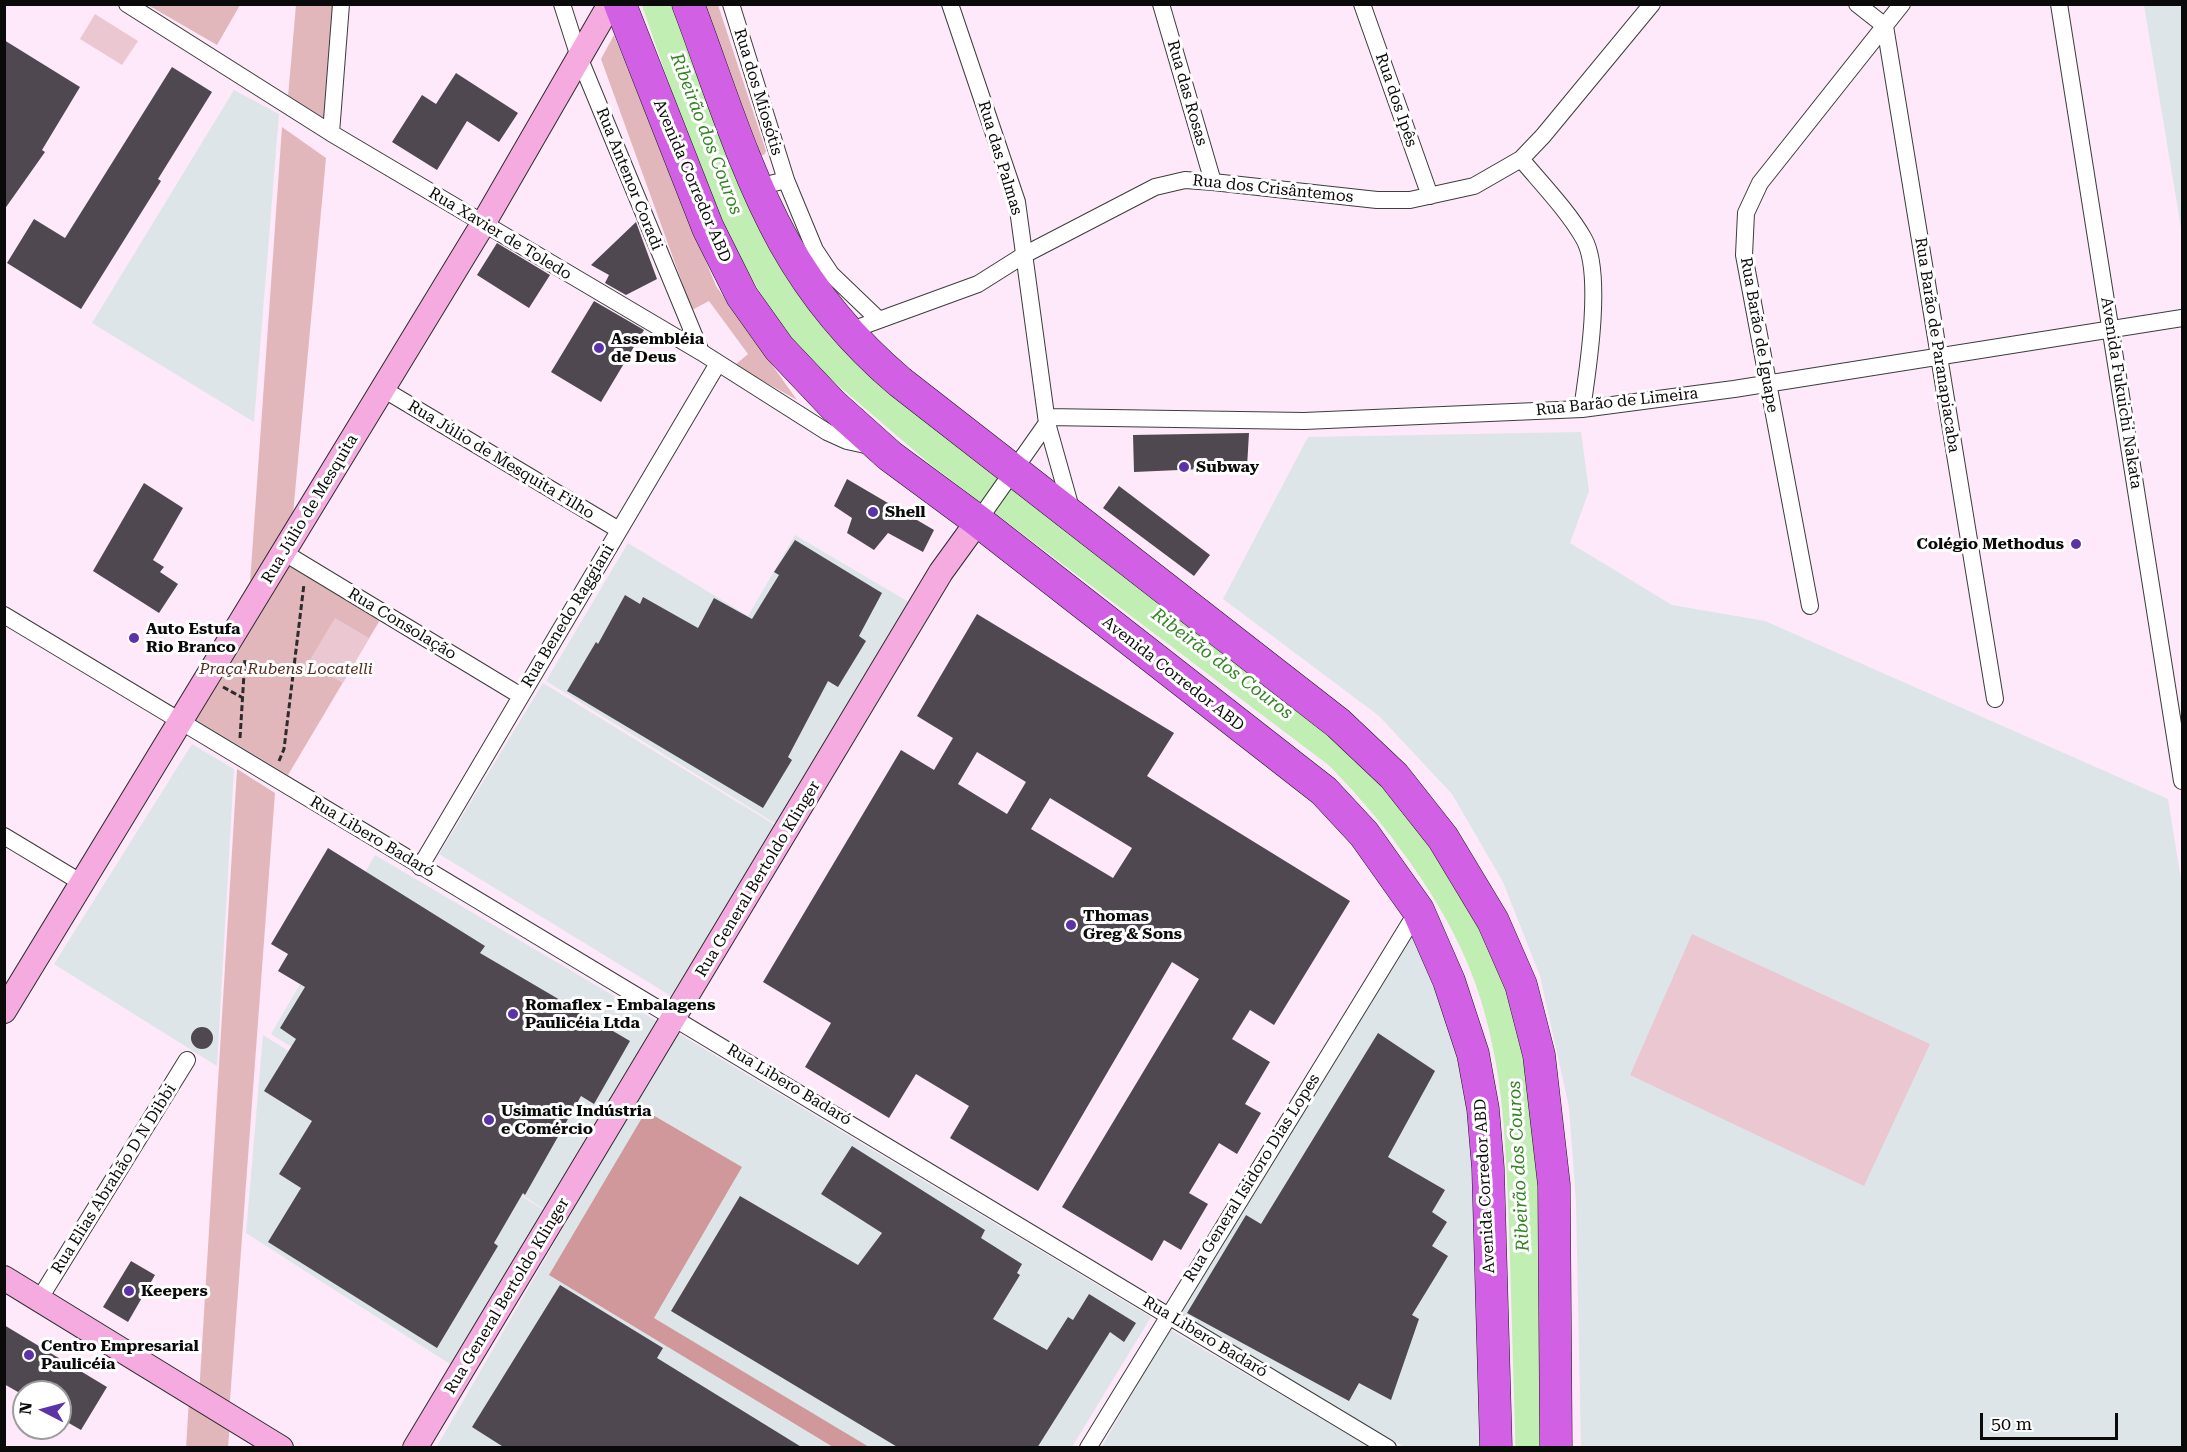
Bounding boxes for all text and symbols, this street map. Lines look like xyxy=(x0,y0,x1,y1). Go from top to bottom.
street label: Rua dos Miosótis xyxy=(730,26,786,158)
street label: Rua das Rosas xyxy=(1163,38,1211,148)
water label: Ribeirão dos Couros xyxy=(665,50,747,218)
street label: Rua dos Ipês xyxy=(1371,51,1421,149)
street label: Avenida Corredor ABD xyxy=(649,97,735,265)
street label: Rua das Palmas xyxy=(974,99,1026,217)
street label: Rua Antenor Coradi xyxy=(592,105,666,253)
street label: Rua dos Crisântemos xyxy=(1192,171,1354,207)
street label: Rua Xavier de Toledo xyxy=(425,184,575,284)
street label: Rua Barão de Paranapiacaba xyxy=(1910,236,1964,454)
street label: Rua Barão de Iguape xyxy=(1736,256,1782,414)
street label: Avenida Fukuichi Nakata xyxy=(2096,296,2146,490)
place label: Assembléia de Deus xyxy=(611,329,704,367)
marker: Assembléia de Deus xyxy=(592,341,606,355)
street label: Rua Barão de Limeira xyxy=(1535,384,1699,420)
street label: Rua Júlio de Mesquita Filho xyxy=(404,397,598,523)
street label: Rua Júlio de Mesquita xyxy=(258,431,362,587)
place label: Subway xyxy=(1196,457,1259,477)
marker: Subway xyxy=(1177,460,1191,474)
place label: Shell xyxy=(885,502,926,522)
marker: Shell xyxy=(866,505,880,519)
place label: Colégio Methodus xyxy=(1916,534,2064,554)
marker: Colégio Methodus xyxy=(2069,537,2083,551)
street label: Rua Benedo Raggiani xyxy=(518,541,618,691)
street label: Rua Consolação xyxy=(344,584,460,664)
water label: Ribeirão dos Couros xyxy=(1147,604,1297,724)
street label: Avenida Corredor ABD xyxy=(1098,613,1248,735)
place label: Auto Estufa Rio Branco xyxy=(146,619,240,657)
marker: Auto Estufa Rio Branco xyxy=(127,631,141,645)
park label: Praça Rubens Locatelli xyxy=(199,659,373,679)
street label: Rua General Bertoldo Klinger xyxy=(692,777,824,981)
street label: Rua Libero Badaró xyxy=(306,792,438,882)
place label: Thomas Greg & Sons xyxy=(1083,906,1182,944)
marker: Thomas Greg & Sons xyxy=(1064,918,1078,932)
place label: Romaflex - Embalagens Paulicéia Ltda xyxy=(525,995,715,1033)
marker: Romaflex - Embalagens Paulicéia Ltda xyxy=(506,1007,520,1021)
street label: Rua Libero Badaró xyxy=(723,1040,855,1130)
street label: Rua General Isidoro Dias Lopes xyxy=(1180,1070,1324,1286)
water label: Ribeirão dos Couros xyxy=(1504,1080,1534,1252)
street label: Rua Elias Abrahão D N Dibbi xyxy=(48,1081,180,1277)
street label: Avenida Corredor ABD xyxy=(1471,1098,1499,1274)
place label: Usimatic Indústria e Comércio xyxy=(501,1101,651,1139)
marker: Usimatic Indústria e Comércio xyxy=(482,1113,496,1127)
street label: Rua General Bertoldo Klinger xyxy=(441,1194,573,1398)
place label: Keepers xyxy=(141,1281,208,1301)
marker: Keepers xyxy=(122,1284,136,1298)
street label: Rua Libero Badaró xyxy=(1139,1292,1271,1382)
place label: Centro Empresarial Paulicéia xyxy=(41,1336,199,1374)
marker: Centro Empresarial Paulicéia xyxy=(22,1348,36,1362)
north arrow xyxy=(12,1380,72,1440)
text: N xyxy=(15,1401,36,1415)
scale bar xyxy=(1983,1401,2121,1439)
text: 50 m xyxy=(1991,1413,2032,1434)

